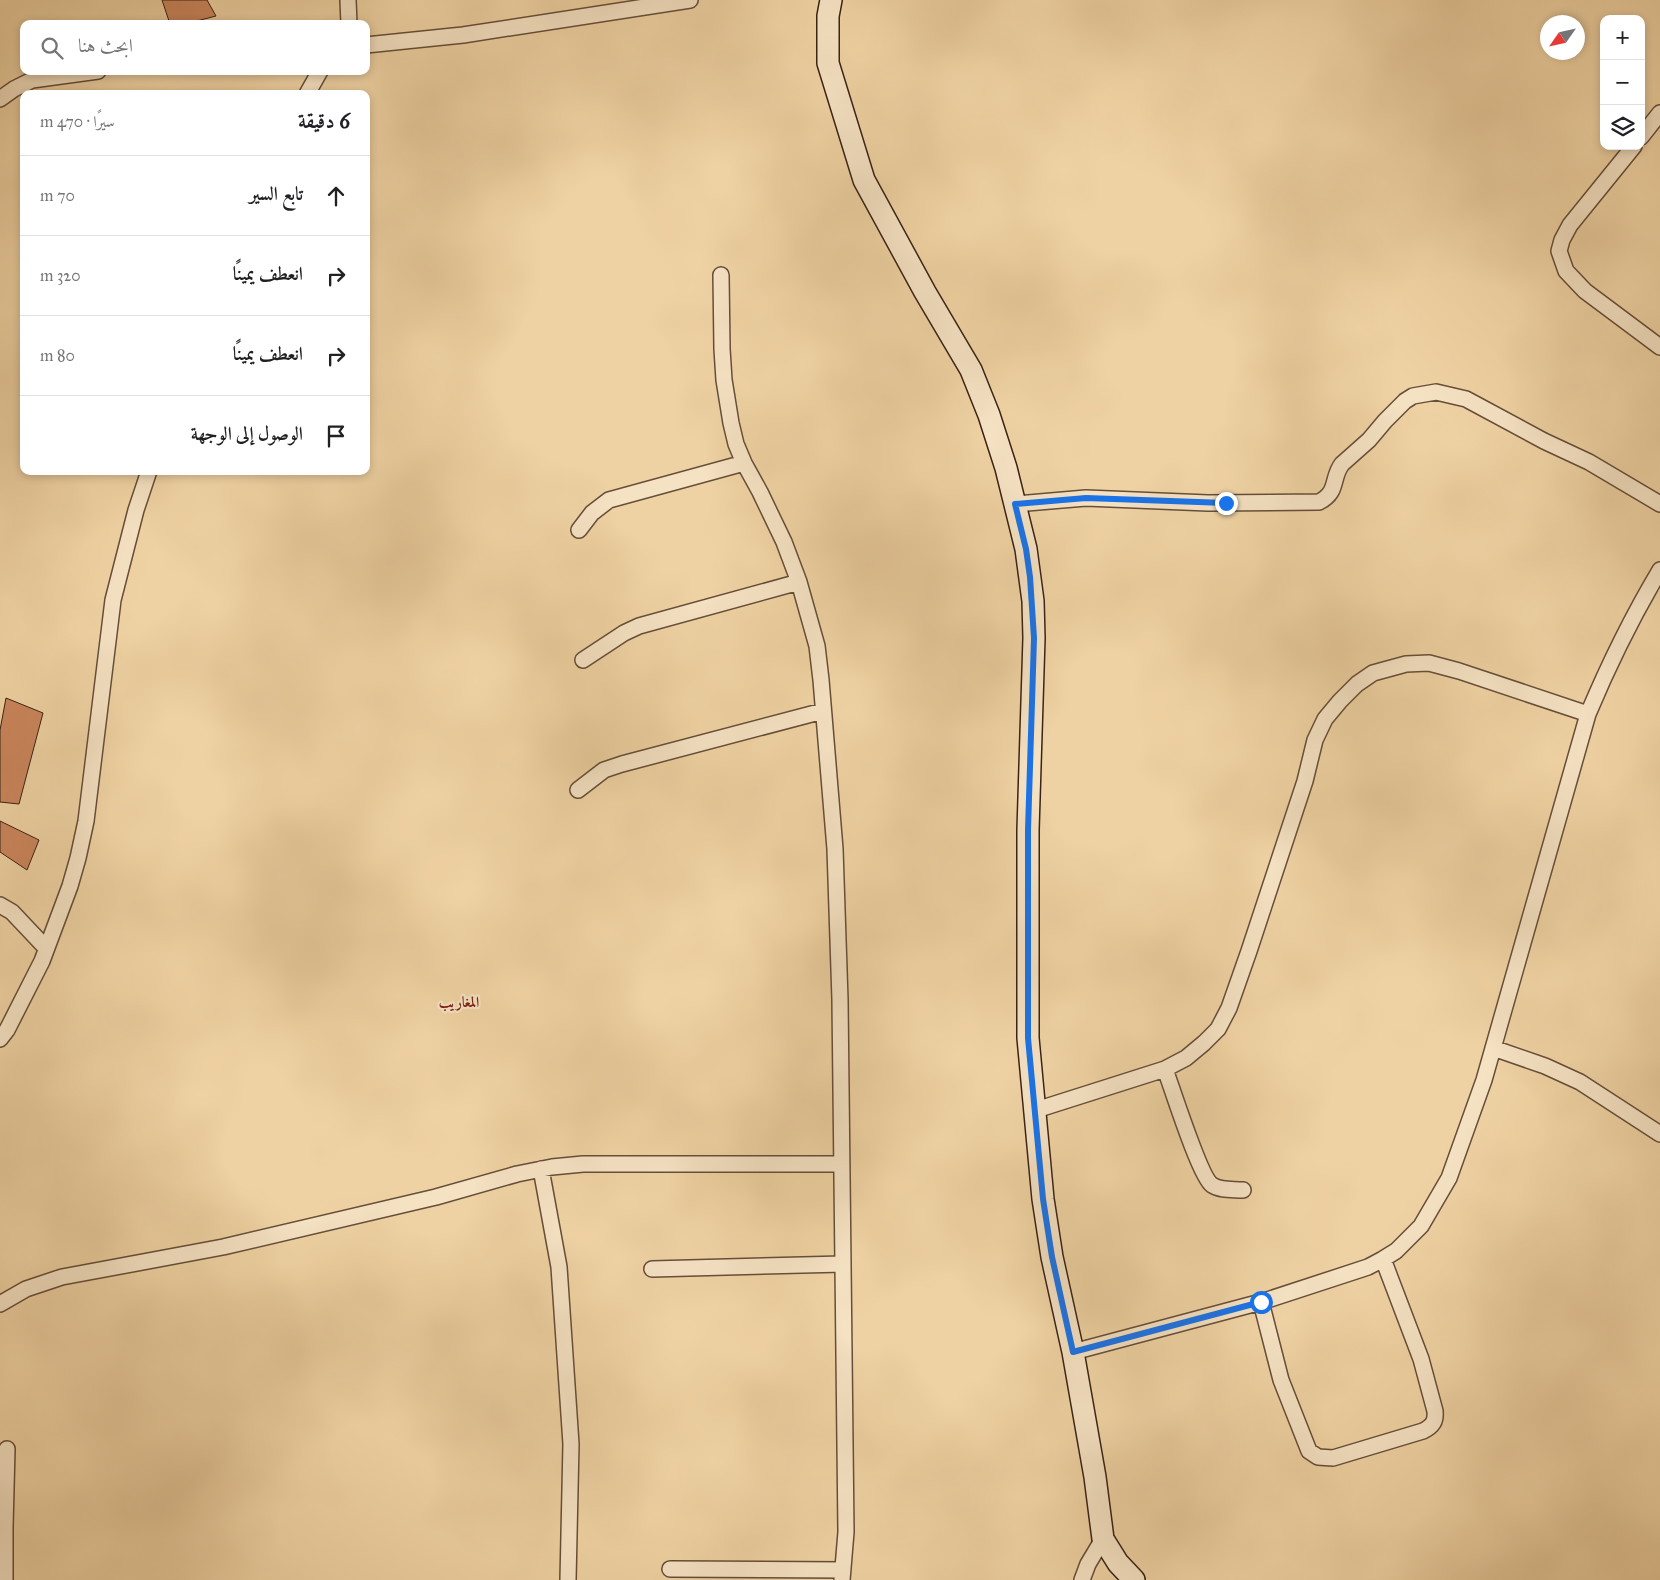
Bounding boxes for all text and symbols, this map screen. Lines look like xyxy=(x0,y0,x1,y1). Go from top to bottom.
north arrow xyxy=(1540,15,1585,60)
map controls xyxy=(1600,15,1645,150)
button: + xyxy=(1600,15,1645,60)
search box xyxy=(20,20,370,75)
icon: search xyxy=(38,34,66,62)
text: ابحث هنا xyxy=(78,34,133,57)
button: − xyxy=(1600,60,1645,105)
button: layers xyxy=(1600,105,1645,150)
text: 6 دقيقة xyxy=(298,108,350,134)
text: سيرًا · 470 m xyxy=(40,112,115,131)
text: تابع السير xyxy=(249,182,303,205)
icon: ahead xyxy=(322,182,350,210)
text: 70 m xyxy=(40,186,75,205)
text: انعطف يمينًا xyxy=(233,262,303,285)
icon: right xyxy=(322,262,350,290)
text: 320 m xyxy=(40,266,81,285)
text: انعطف يمينًا xyxy=(233,342,303,365)
icon: right xyxy=(322,342,350,370)
text: 80 m xyxy=(40,346,75,365)
text: الوصول إلى الوجهة xyxy=(191,422,303,445)
icon: arrive xyxy=(322,422,350,450)
route end xyxy=(1215,492,1238,515)
district label: المغاريب xyxy=(439,993,479,1012)
route start xyxy=(1250,1291,1273,1314)

